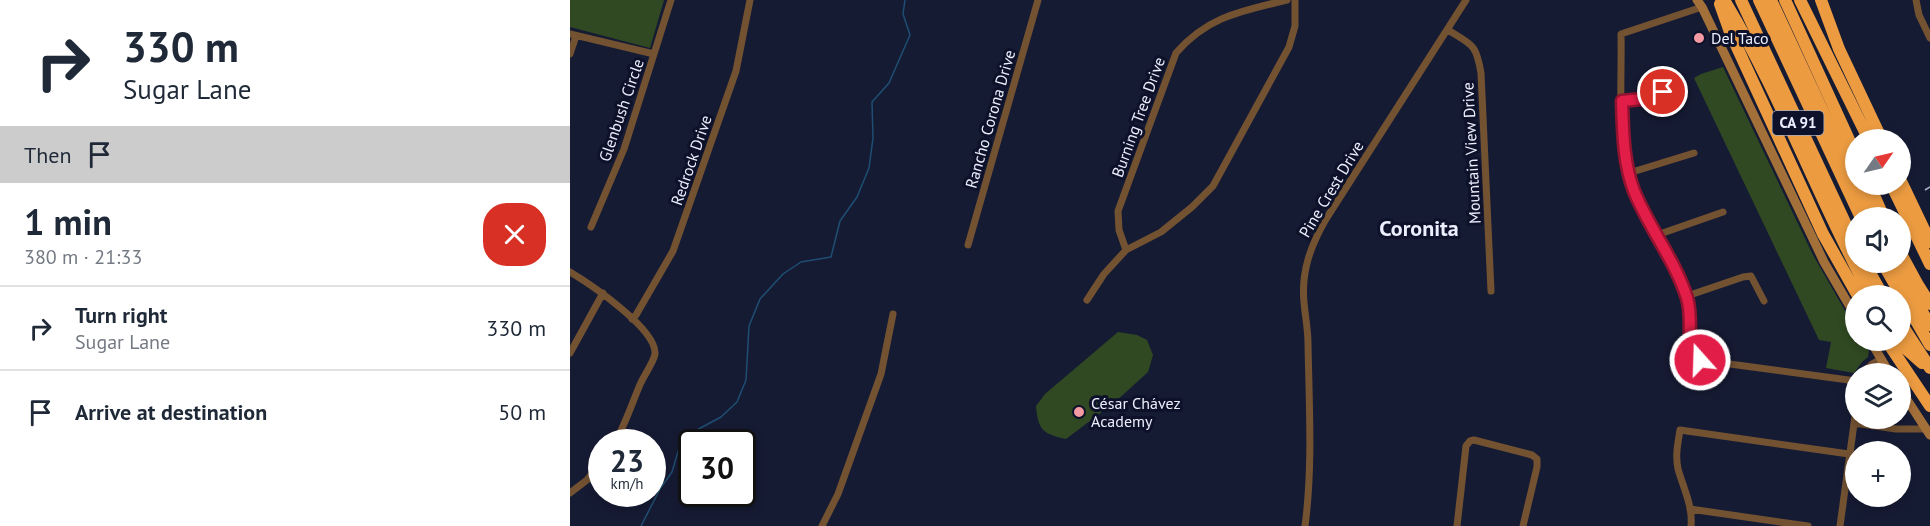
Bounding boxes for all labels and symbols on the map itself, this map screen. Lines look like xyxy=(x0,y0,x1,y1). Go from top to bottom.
place label: Del Taco xyxy=(1711,28,1769,48)
marker: Del Taco xyxy=(1692,31,1706,45)
street label: Rancho Corona Drive xyxy=(961,48,1019,190)
street label: Burning Tree Drive xyxy=(1107,54,1169,180)
street label: Glenbush Circle xyxy=(594,56,648,164)
pin xyxy=(1637,66,1688,117)
street label: Mountain View Drive xyxy=(1457,82,1485,224)
road number: CA 91 xyxy=(1772,111,1824,135)
street label: Redrock Drive xyxy=(666,112,716,208)
north arrow xyxy=(1845,129,1911,195)
street label: Pine Crest Drive xyxy=(1294,137,1368,241)
district label: Coronita xyxy=(1379,214,1459,242)
position arrow xyxy=(1668,328,1732,392)
place label: César Chávez Academy xyxy=(1091,393,1181,431)
marker: César Chávez Academy xyxy=(1072,405,1086,419)
speed limit sign: 30 xyxy=(678,429,756,507)

